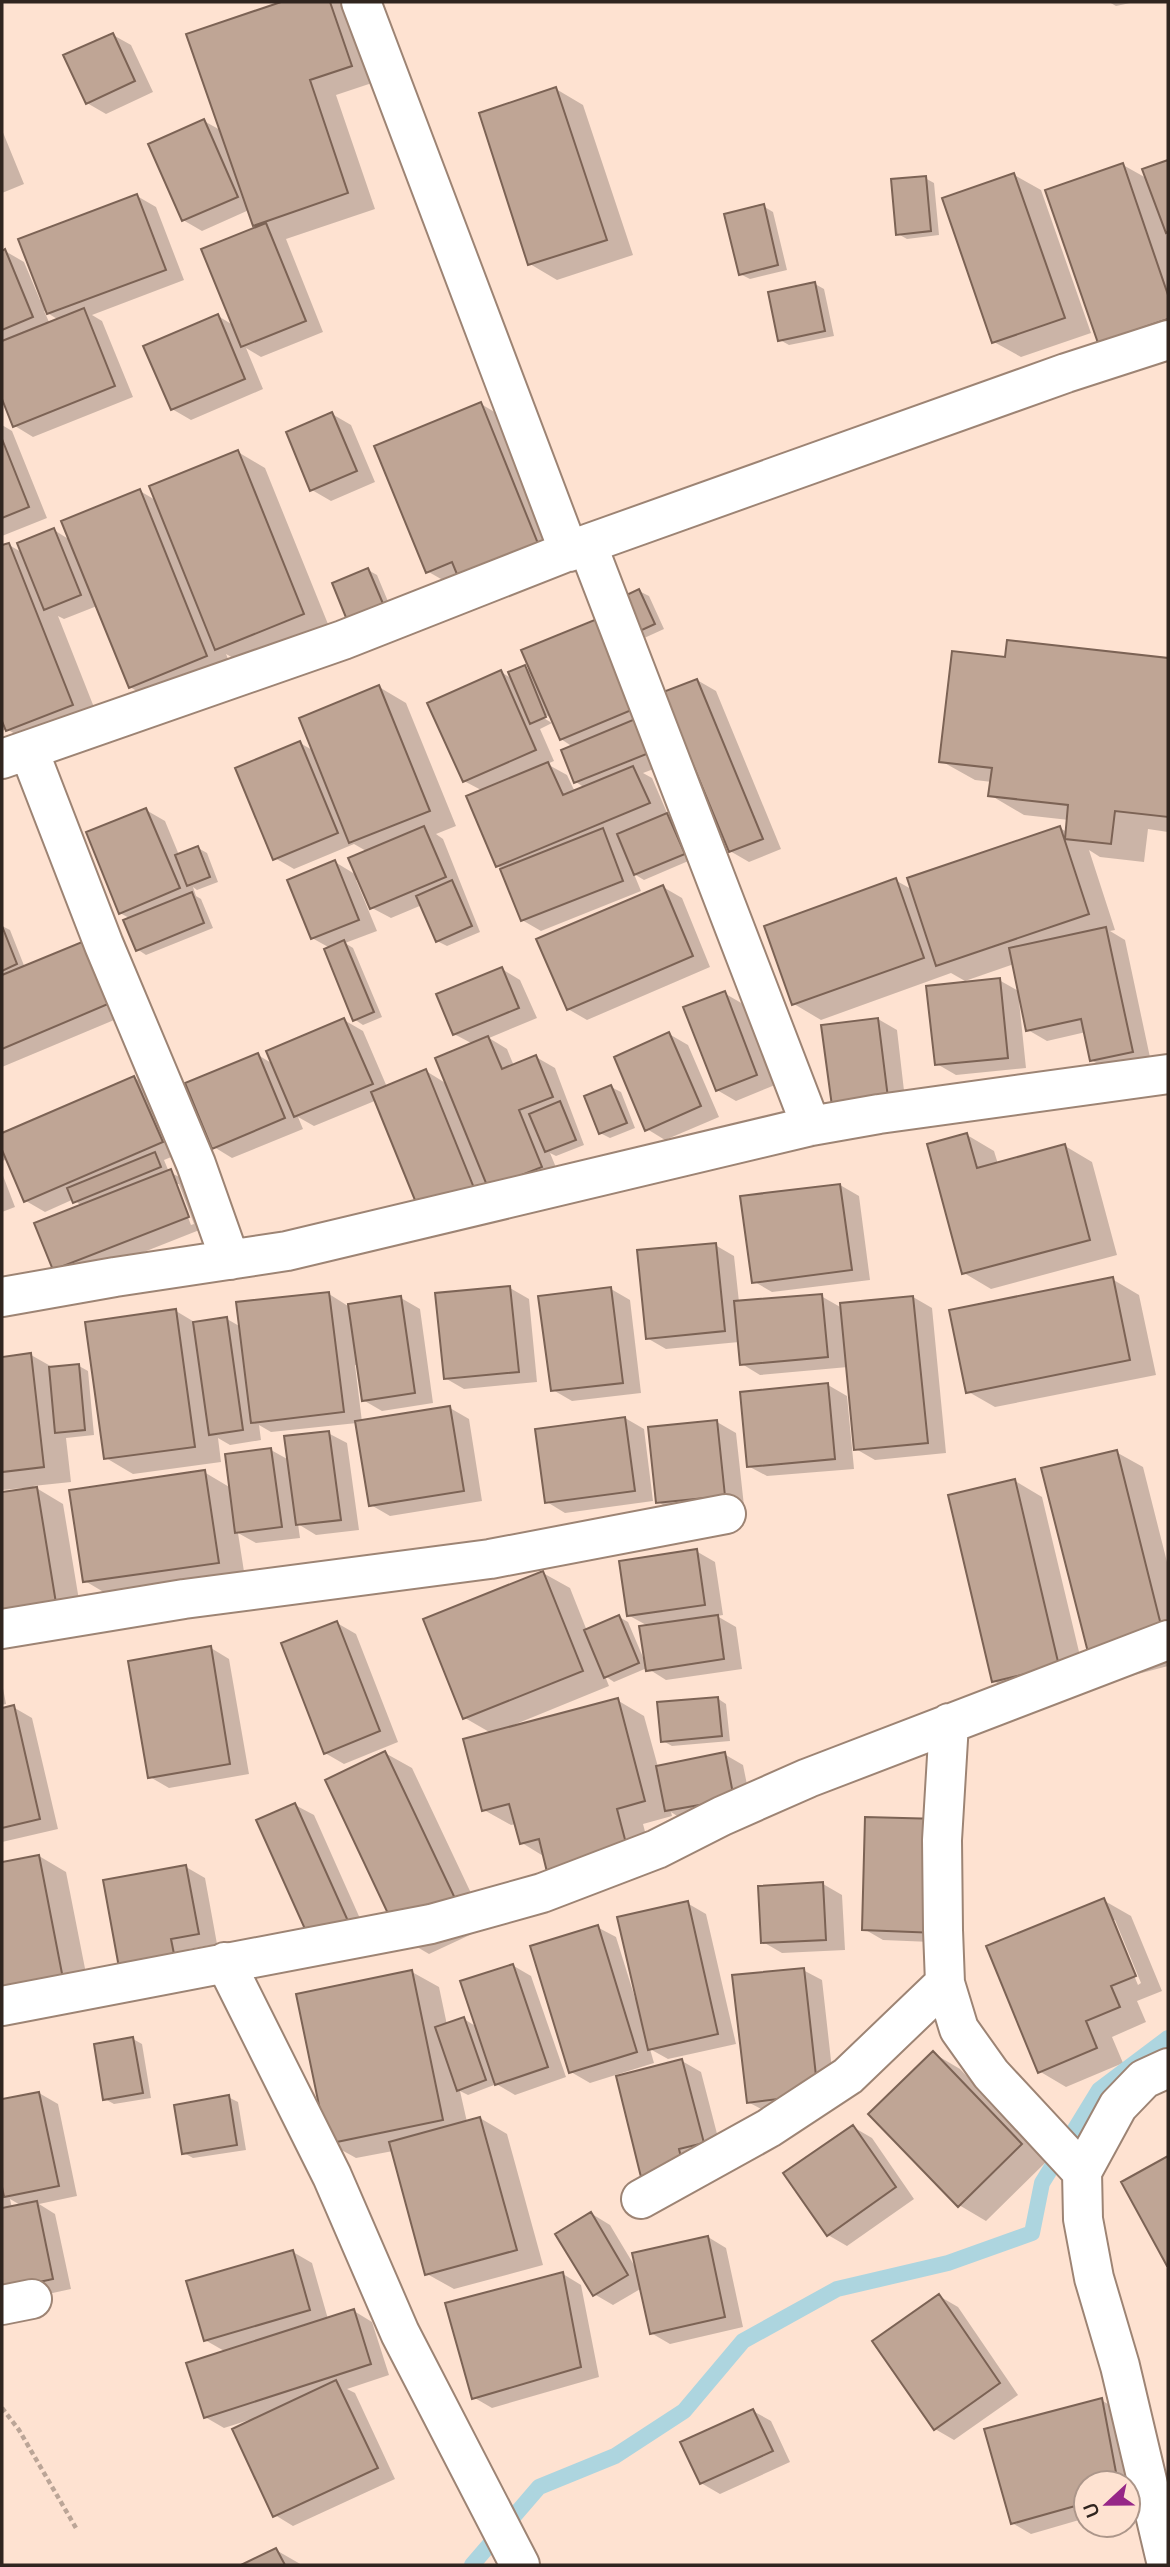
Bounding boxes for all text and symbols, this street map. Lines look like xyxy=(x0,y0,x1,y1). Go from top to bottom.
north arrow xyxy=(1072,2469,1142,2539)
text: U xyxy=(1077,2499,1107,2521)

